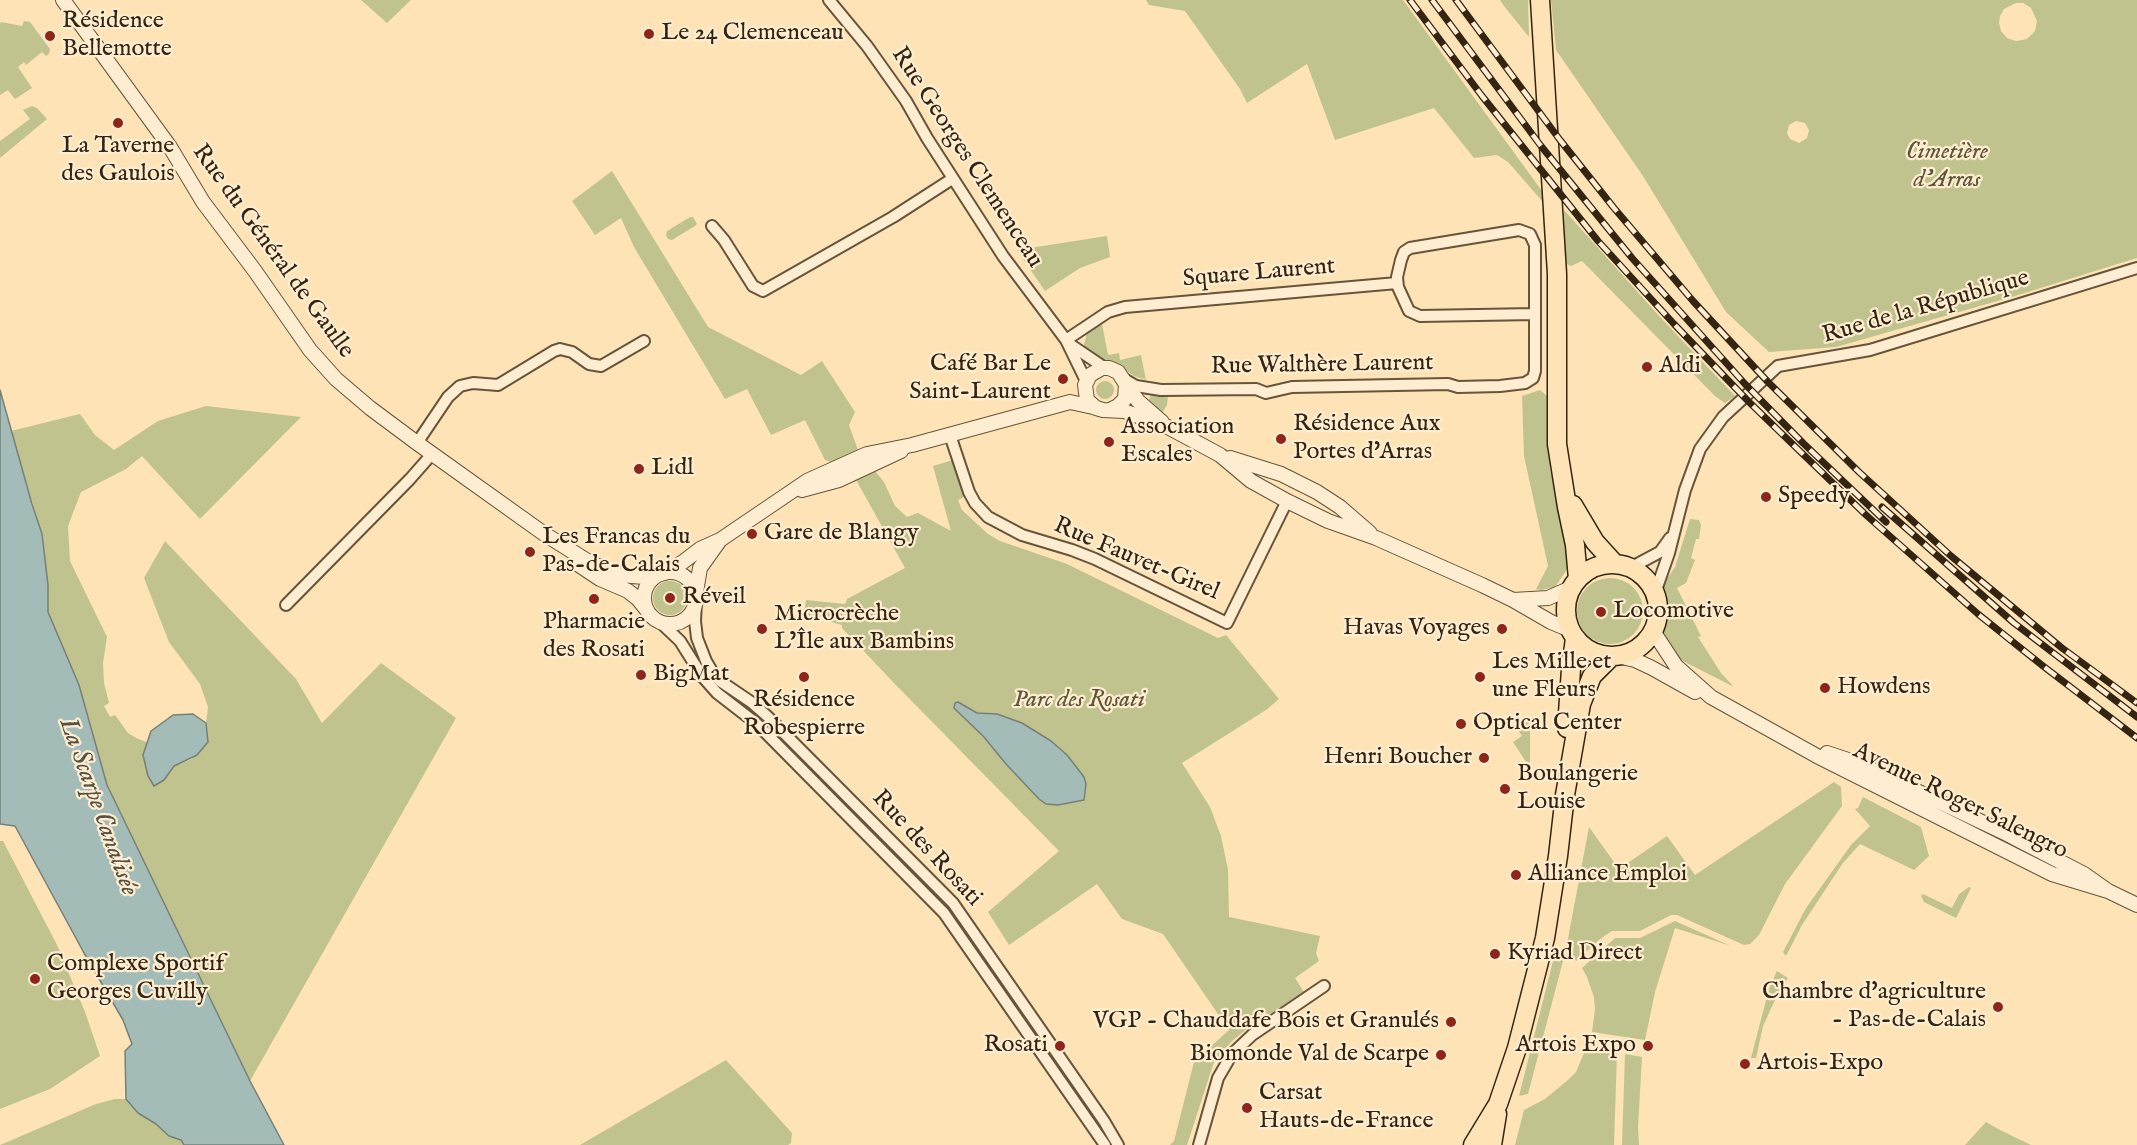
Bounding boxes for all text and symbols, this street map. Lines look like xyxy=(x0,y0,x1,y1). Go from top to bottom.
place label: Résidence Bellemotte xyxy=(62,8,172,64)
place label: Le 24 Clemenceau xyxy=(661,20,844,48)
marker: Le 24 Clemenceau xyxy=(642,27,656,41)
marker: Résidence Bellemotte xyxy=(43,29,57,43)
street label: Rue Georges Clemenceau xyxy=(884,42,1048,274)
marker: La Taverne des Gaulois xyxy=(111,116,125,130)
place label: La Taverne des Gaulois xyxy=(61,133,175,189)
street label: Rue du Général de Gaulle xyxy=(185,139,359,365)
park label: Cimetière d'Arras xyxy=(1906,139,1988,195)
street label: Square Laurent xyxy=(1182,253,1336,295)
street label: Rue de la République xyxy=(1819,265,2033,351)
street label: Rue Walthère Laurent xyxy=(1210,350,1434,382)
place label: Café Bar Le Saint-Laurent xyxy=(909,351,1051,407)
place label: Aldi xyxy=(1659,353,1701,381)
marker: Aldi xyxy=(1640,360,1654,374)
marker: Café Bar Le Saint-Laurent xyxy=(1056,372,1070,386)
place label: Résidence Aux Portes d'Arras xyxy=(1293,411,1440,467)
place label: Association Escales xyxy=(1121,414,1234,470)
marker: Résidence Aux Portes d'Arras xyxy=(1274,432,1288,446)
marker: Association Escales xyxy=(1102,435,1116,449)
place label: Lidl xyxy=(651,455,694,483)
marker: Lidl xyxy=(632,462,646,476)
place label: Speedy xyxy=(1778,483,1850,511)
marker: Speedy xyxy=(1759,490,1773,504)
street label: Rue Fauvet-Girel xyxy=(1049,512,1223,608)
place label: Gare de Blangy xyxy=(764,520,919,548)
place label: Les Francas du Pas-de-Calais xyxy=(542,524,690,580)
marker: Gare de Blangy xyxy=(745,527,759,541)
marker: Les Francas du Pas-de-Calais xyxy=(523,545,537,559)
place label: Réveil xyxy=(682,584,746,612)
marker: Réveil xyxy=(663,591,677,605)
marker: Pharmacie des Rosati xyxy=(587,592,601,606)
place label: Locomotive xyxy=(1613,598,1734,626)
place label: Microcrèche L’Île aux Bambins xyxy=(774,601,954,657)
marker: Locomotive xyxy=(1594,605,1608,619)
place label: Pharmacie des Rosati xyxy=(543,609,645,665)
place label: Havas Voyages xyxy=(1343,615,1490,643)
marker: Microcrèche L’Île aux Bambins xyxy=(755,622,769,636)
marker: Havas Voyages xyxy=(1495,622,1509,636)
place label: Les Mille et une Fleurs xyxy=(1492,649,1611,705)
place label: BigMat xyxy=(653,661,729,689)
marker: BigMat xyxy=(634,668,648,682)
marker: Résidence Robespierre xyxy=(797,670,811,684)
marker: Les Mille et une Fleurs xyxy=(1473,670,1487,684)
place label: Howdens xyxy=(1837,674,1931,702)
marker: Howdens xyxy=(1818,681,1832,695)
place label: Résidence Robespierre xyxy=(743,687,865,743)
park label: Parc des Rosati xyxy=(1013,687,1145,715)
place label: Optical Center xyxy=(1473,710,1622,738)
water label: La Scarpe Canalisée xyxy=(50,714,144,900)
marker: Optical Center xyxy=(1454,717,1468,731)
street label: Avenue Roger Salengro xyxy=(1848,737,2072,867)
place label: Henri Boucher xyxy=(1323,744,1472,772)
marker: Henri Boucher xyxy=(1477,751,1491,765)
place label: Boulangerie Louise xyxy=(1517,761,1638,817)
marker: Boulangerie Louise xyxy=(1498,782,1512,796)
street label: Rue des Rosati xyxy=(865,785,987,913)
place label: Alliance Emploi xyxy=(1528,861,1687,889)
marker: Alliance Emploi xyxy=(1509,868,1523,882)
place label: Kyriad Direct xyxy=(1507,940,1642,968)
marker: Kyriad Direct xyxy=(1488,947,1502,961)
place label: Complexe Sportif Georges Cuvilly xyxy=(47,951,224,1007)
marker: Complexe Sportif Georges Cuvilly xyxy=(28,972,42,986)
place label: Chambre d'agriculture - Pas-de-Calais xyxy=(1762,979,1986,1035)
marker: Chambre d'agriculture - Pas-de-Calais xyxy=(1991,1000,2005,1014)
place label: VGP - Chauddafe Bois et Granulés xyxy=(1093,1008,1439,1036)
marker: VGP - Chauddafe Bois et Granulés xyxy=(1444,1015,1458,1029)
place label: Rosati xyxy=(983,1032,1048,1060)
place label: Artois Expo xyxy=(1516,1032,1636,1060)
marker: Rosati xyxy=(1053,1039,1067,1053)
marker: Artois Expo xyxy=(1641,1039,1655,1053)
place label: Biomonde Val de Scarpe xyxy=(1190,1041,1429,1069)
marker: Biomonde Val de Scarpe xyxy=(1434,1048,1448,1062)
place label: Artois-Expo xyxy=(1757,1050,1883,1078)
marker: Artois-Expo xyxy=(1738,1057,1752,1071)
place label: Carsat Hauts-de-France xyxy=(1259,1080,1433,1136)
marker: Carsat Hauts-de-France xyxy=(1240,1101,1254,1115)

